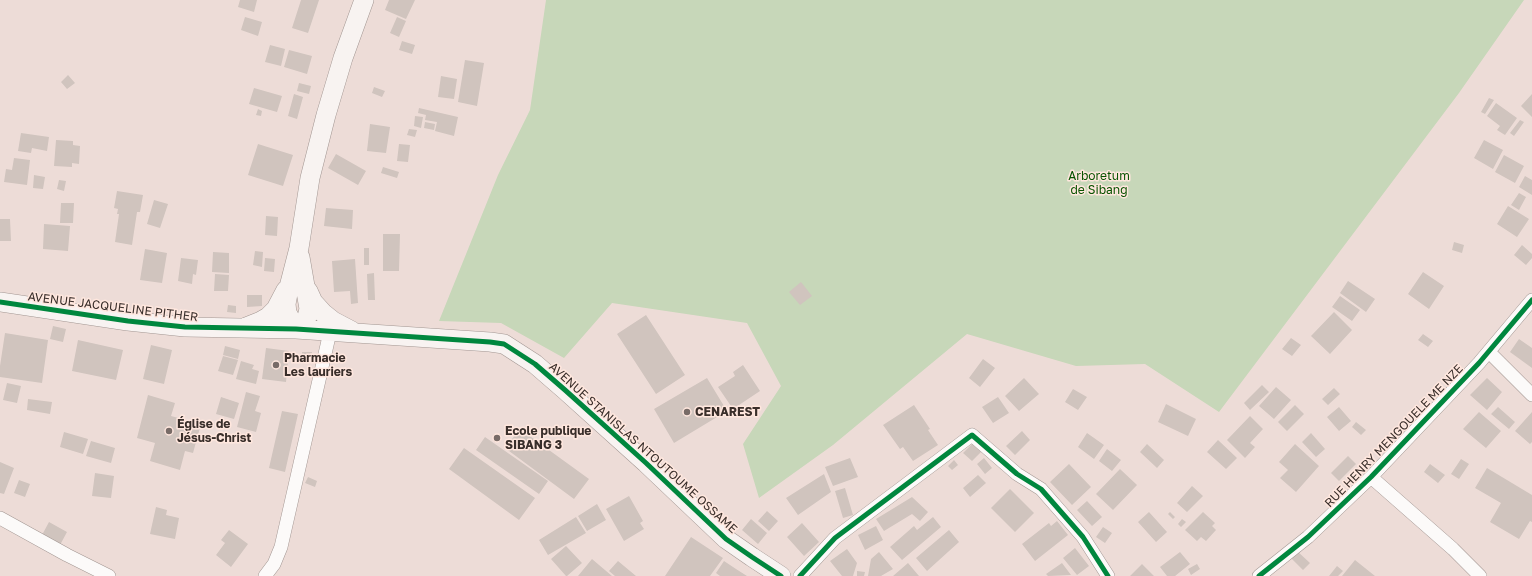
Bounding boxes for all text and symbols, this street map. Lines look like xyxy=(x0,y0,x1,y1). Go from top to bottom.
park label: Arboretum de Sibang xyxy=(1068,169,1130,197)
street label: AVENUE JACQUELINE PITHER xyxy=(27,289,199,325)
place label: Pharmacie Les lauriers xyxy=(284,351,352,379)
marker: Pharmacie Les lauriers xyxy=(271,360,281,370)
street label: AVENUE STANISLAS NTOUTOUME OSSAME xyxy=(546,360,740,536)
street label: RUE HENRY MENGOUELE ME NZE xyxy=(1322,362,1466,510)
place label: CENAREST xyxy=(695,405,760,419)
marker: CENAREST xyxy=(682,407,692,417)
place label: Église de Jésus-Christ xyxy=(177,417,251,445)
place label: Ecole publique SIBANG 3 xyxy=(505,424,591,452)
marker: Église de Jésus-Christ xyxy=(164,426,174,436)
marker: Ecole publique SIBANG 3 xyxy=(492,433,502,443)

